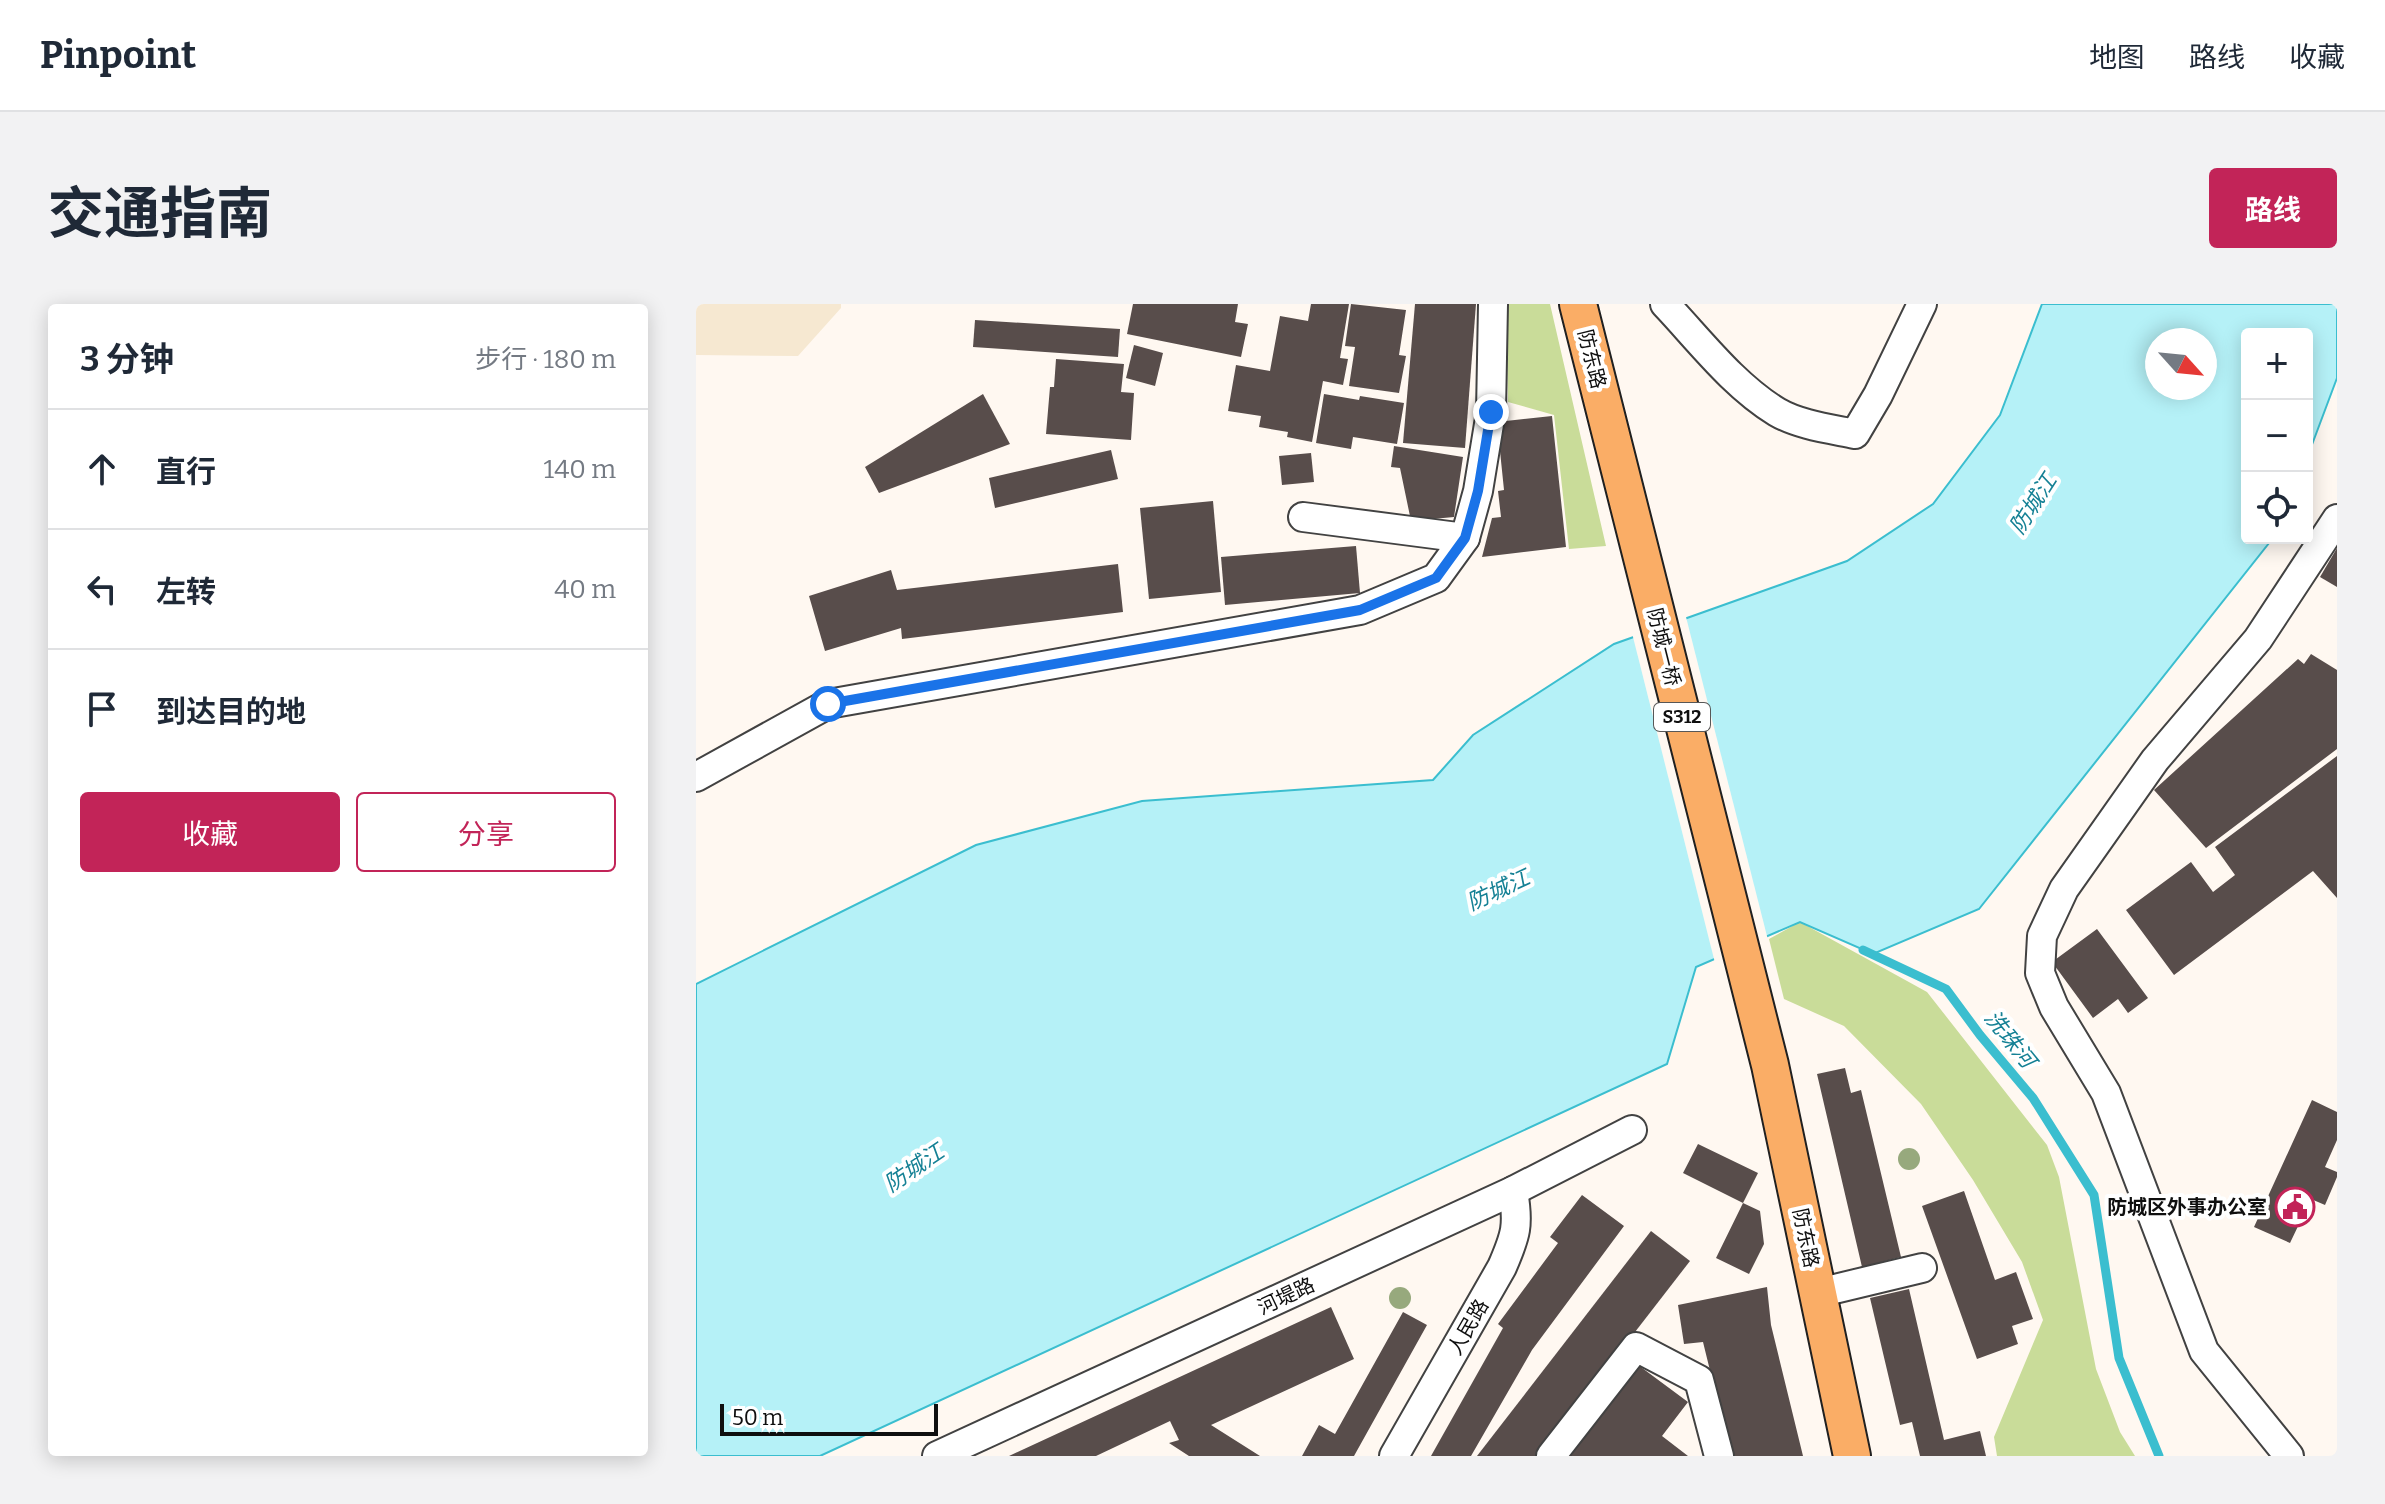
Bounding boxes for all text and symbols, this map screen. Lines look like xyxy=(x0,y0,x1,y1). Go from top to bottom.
text: Pinpoint xyxy=(40,32,196,78)
text: 地图 xyxy=(2089,41,2145,74)
text: 路线 xyxy=(2189,41,2245,74)
text: 收藏 xyxy=(2289,41,2345,74)
button: 路线 xyxy=(2209,168,2337,248)
text: 交通指南 xyxy=(48,181,272,248)
street label: 防东路 xyxy=(1573,327,1611,391)
north arrow xyxy=(2145,328,2217,400)
map controls xyxy=(2241,328,2313,544)
button: + xyxy=(2241,328,2313,400)
text: 3 分钟 xyxy=(80,339,174,380)
text: 步行 · 180 m xyxy=(475,344,616,375)
route end xyxy=(1473,394,1509,430)
button: − xyxy=(2241,400,2313,472)
icon: ahead xyxy=(80,447,124,491)
text: 直行 xyxy=(156,454,216,490)
text: 140 m xyxy=(544,454,616,485)
water label: 防城江 xyxy=(2004,467,2063,539)
button: locate xyxy=(2241,472,2313,544)
icon: left xyxy=(80,567,124,611)
text: 左转 xyxy=(156,574,216,610)
text: 40 m xyxy=(554,574,616,605)
street label: 防城一桥 xyxy=(1643,605,1685,689)
route start xyxy=(810,686,846,722)
icon: arrive xyxy=(80,687,124,731)
text: 到达目的地 xyxy=(156,694,306,730)
road number: S312 xyxy=(1654,703,1710,731)
button: 收藏 xyxy=(80,792,340,872)
button: 分享 xyxy=(356,792,616,872)
water label: 防城江 xyxy=(1462,863,1535,916)
water label: 洗珠河 xyxy=(1979,1005,2044,1076)
water label: 防城江 xyxy=(879,1137,951,1198)
public building icon: 防城区外事办公室 xyxy=(2274,1186,2316,1228)
place label: 防城区外事办公室 xyxy=(2107,1195,2267,1219)
street label: 防东路 xyxy=(1788,1206,1824,1270)
street label: 河堤路 xyxy=(1254,1272,1318,1320)
street label: 人民路 xyxy=(1443,1295,1493,1359)
scale bar xyxy=(720,1400,938,1436)
text: 50 m xyxy=(732,1404,783,1431)

